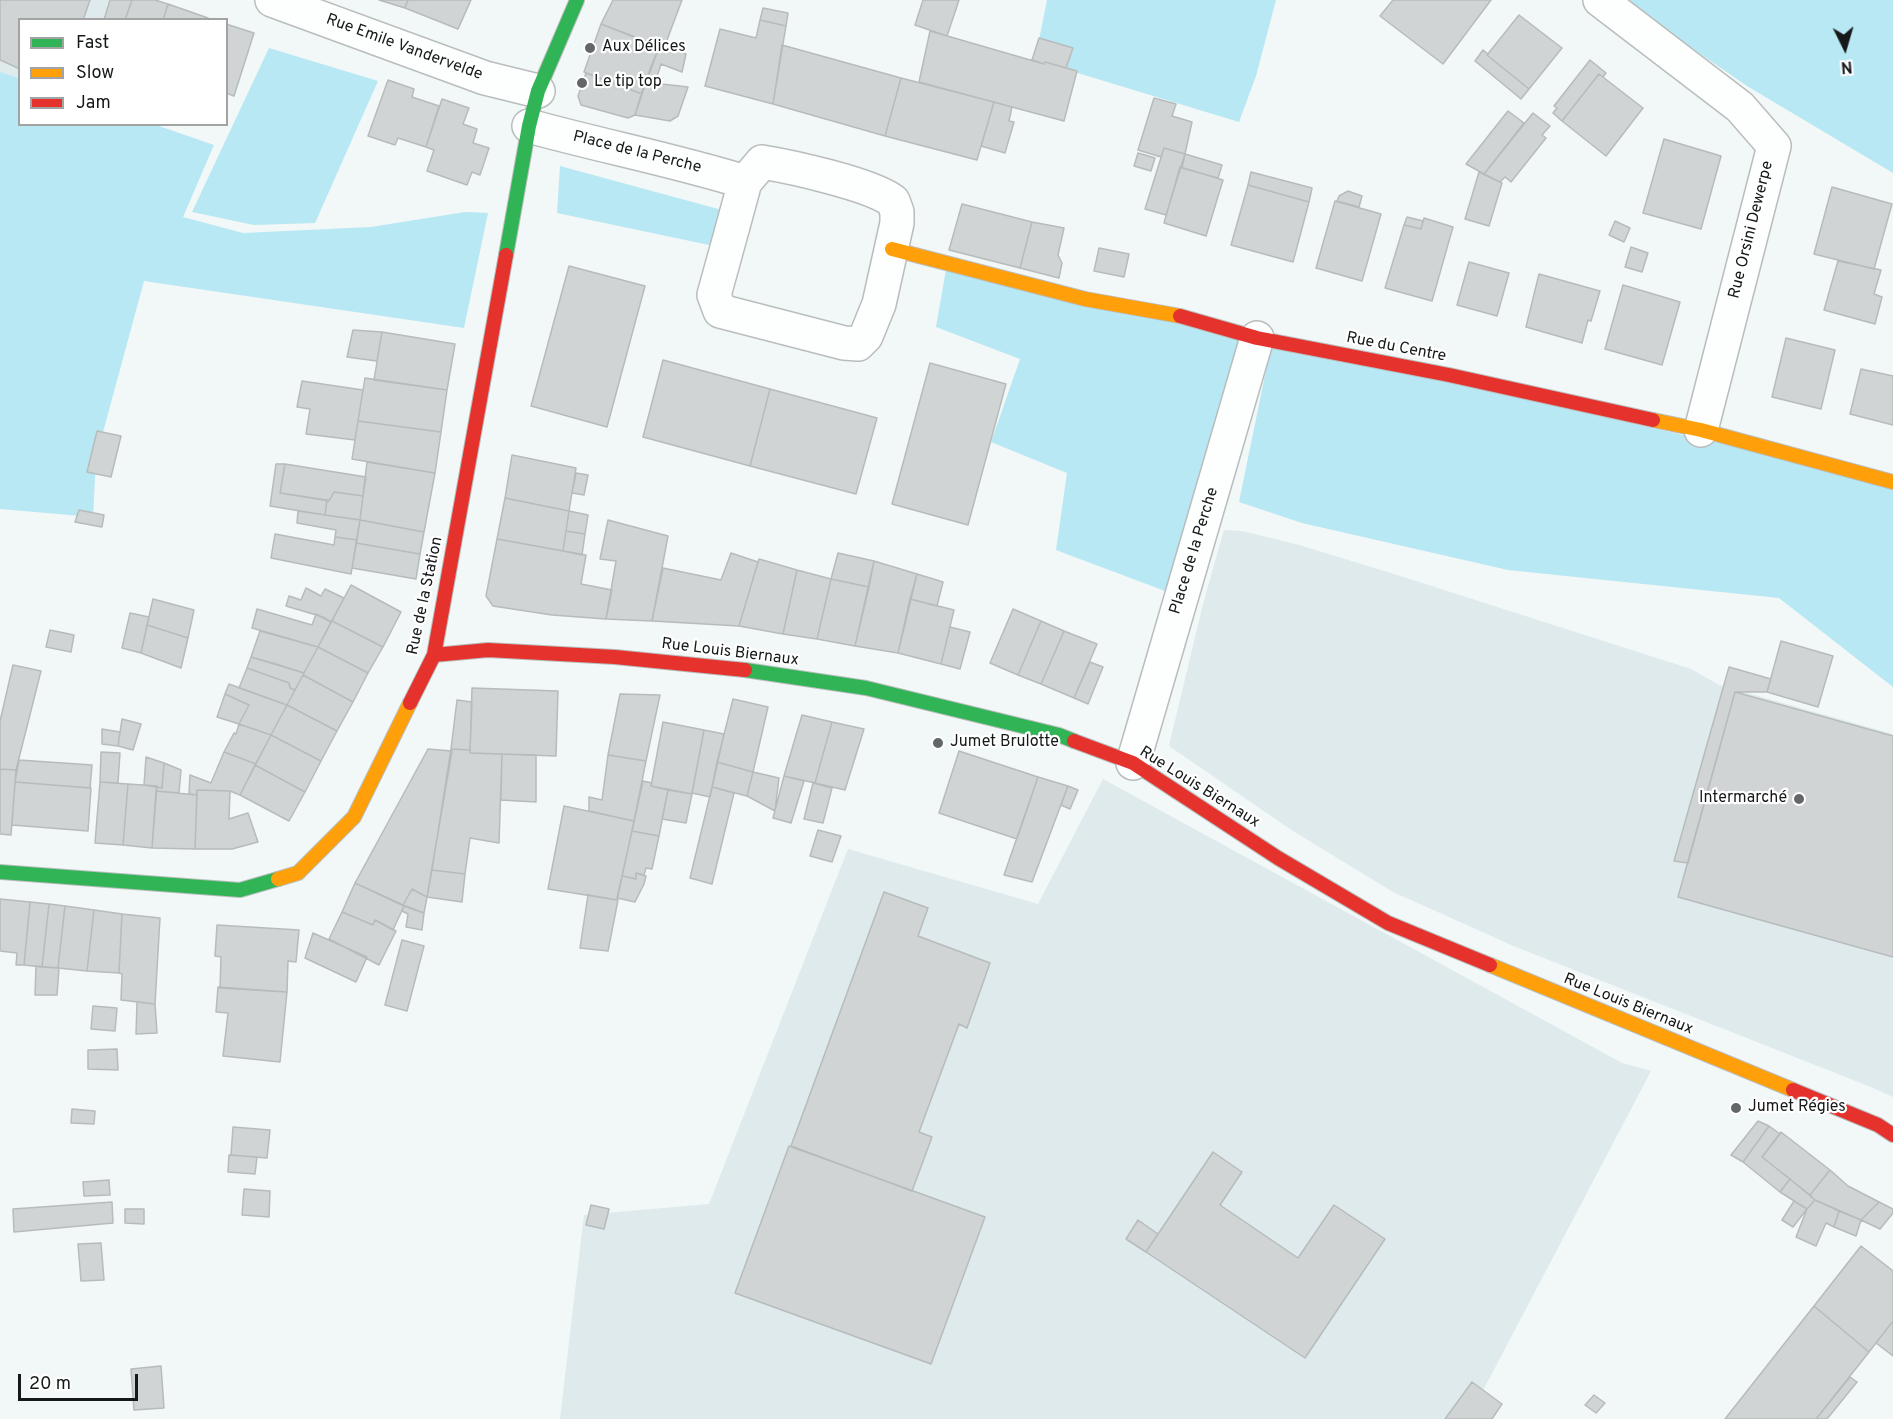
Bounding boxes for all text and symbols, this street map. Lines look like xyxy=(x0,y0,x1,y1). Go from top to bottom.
street label: Rue Emile Vandervelde xyxy=(323,11,485,85)
legend xyxy=(18,18,228,126)
north arrow xyxy=(1815,18,1875,78)
text: Fast xyxy=(76,32,109,55)
place label: Aux Délices xyxy=(602,38,686,58)
marker: Aux Délices xyxy=(583,41,597,55)
text: N xyxy=(1840,55,1853,76)
text: Slow xyxy=(76,62,114,85)
place label: Le tip top xyxy=(594,73,662,93)
marker: Le tip top xyxy=(575,76,589,90)
text: Jam xyxy=(76,92,111,115)
street label: Place de la Perche xyxy=(571,128,703,178)
street label: Rue Orsini Dewerpe xyxy=(1726,159,1778,301)
street label: Rue du Centre xyxy=(1344,329,1448,367)
street label: Place de la Perche xyxy=(1167,485,1223,617)
street label: Rue de la Station xyxy=(404,535,448,657)
street label: Rue Louis Biernaux xyxy=(660,635,800,671)
place label: Jumet Brulotte xyxy=(950,733,1059,753)
marker: Jumet Brulotte xyxy=(931,736,945,750)
street label: Rue Louis Biernaux xyxy=(1135,743,1263,833)
place label: Intermarché xyxy=(1699,789,1787,809)
marker: Intermarché xyxy=(1792,792,1806,806)
street label: Rue Louis Biernaux xyxy=(1560,970,1696,1040)
place label: Jumet Régies xyxy=(1748,1098,1846,1118)
marker: Jumet Régies xyxy=(1729,1101,1743,1115)
scale bar xyxy=(21,1362,141,1400)
text: 20 m xyxy=(29,1373,71,1396)

